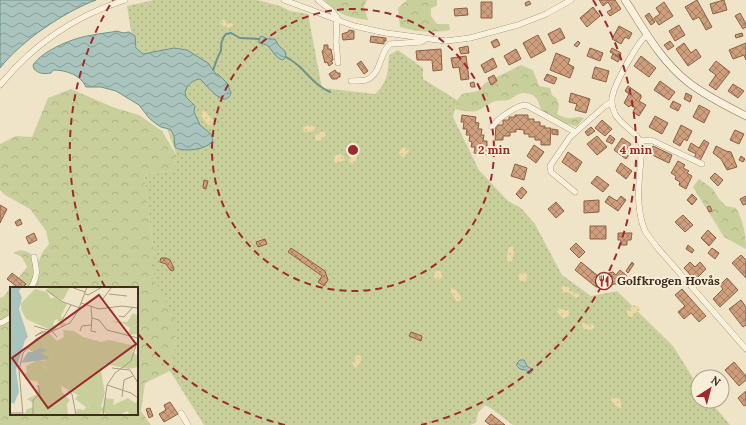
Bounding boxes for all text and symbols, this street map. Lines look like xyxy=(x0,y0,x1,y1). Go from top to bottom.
text: 2 min xyxy=(478,142,510,157)
text: 4 min xyxy=(620,142,653,157)
centre of rings xyxy=(346,143,360,157)
restaurant icon: Golfkrogen Hovås xyxy=(594,271,614,291)
place label: Golfkrogen Hovås xyxy=(617,273,720,288)
inset map xyxy=(10,287,138,415)
north arrow xyxy=(690,369,730,409)
text: N xyxy=(708,373,724,389)

